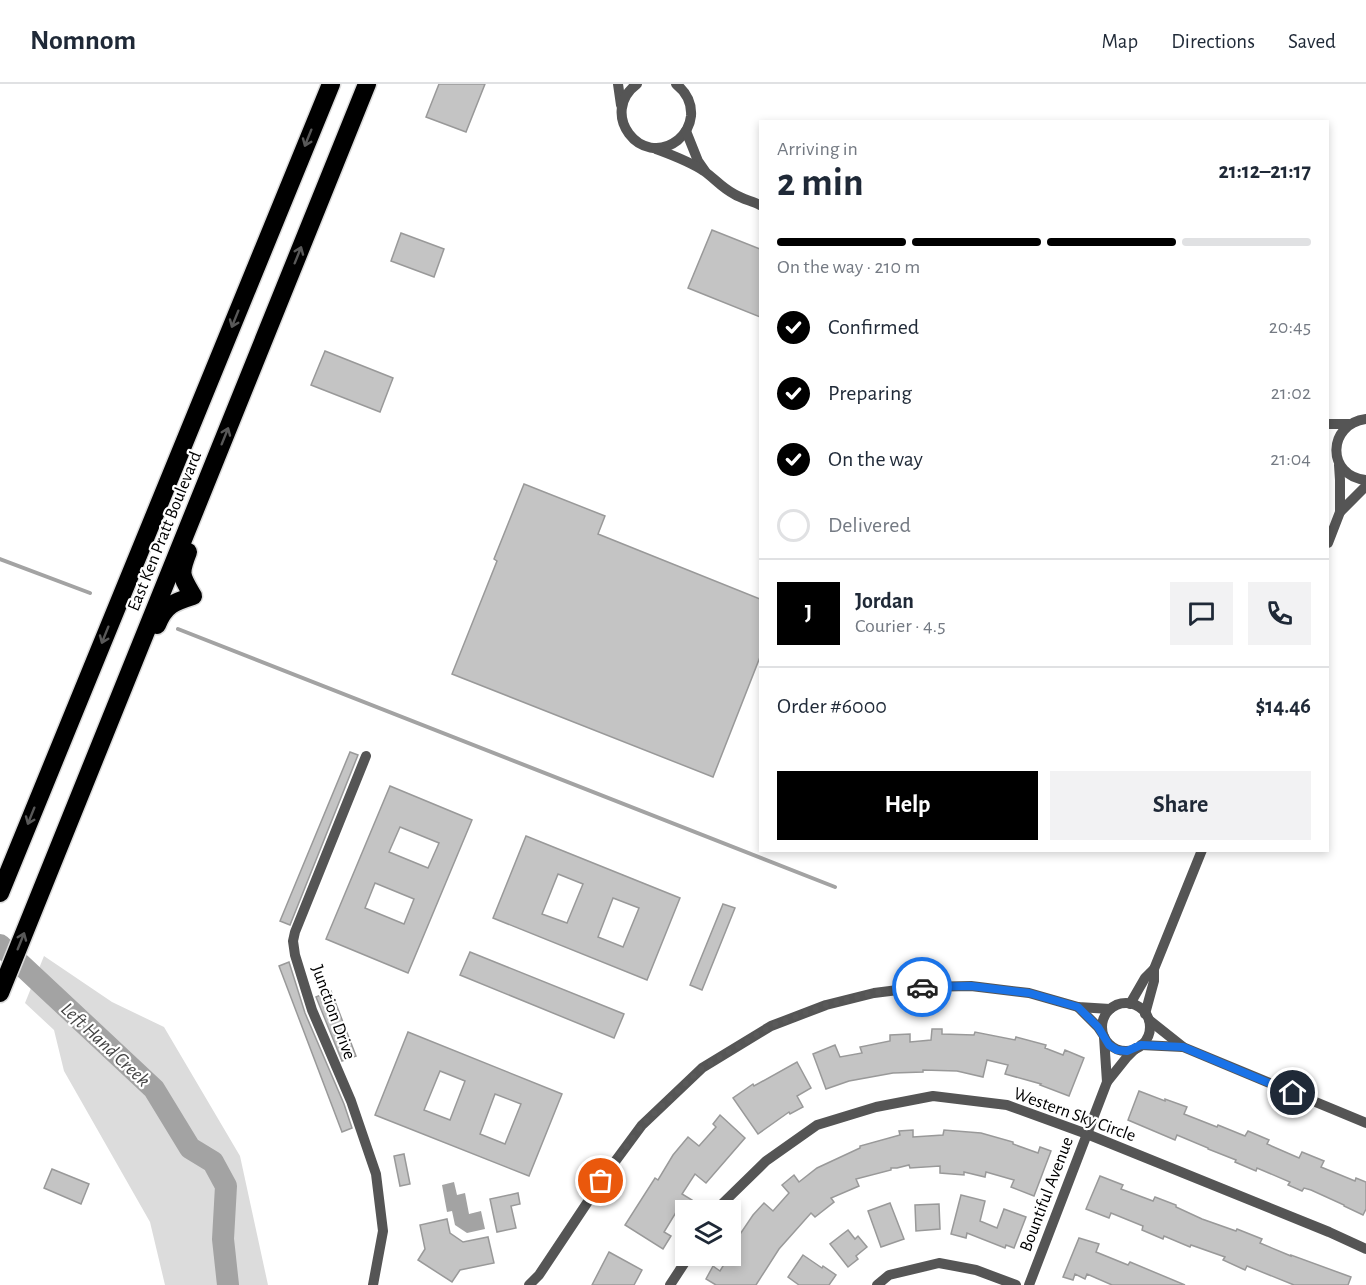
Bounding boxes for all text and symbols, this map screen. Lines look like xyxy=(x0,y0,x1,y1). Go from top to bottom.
text: Nomnom xyxy=(30,27,136,55)
text: Map xyxy=(1102,31,1138,52)
text: Directions xyxy=(1171,31,1255,52)
text: Saved xyxy=(1288,31,1336,52)
one-way arrow xyxy=(302,128,313,147)
text: Arriving in xyxy=(777,139,858,159)
text: 21:12–21:17 xyxy=(1219,160,1311,182)
text: 2 min xyxy=(777,164,864,203)
one-way arrow xyxy=(293,246,304,265)
text: On the way · 210 m xyxy=(777,257,920,277)
one-way arrow xyxy=(229,309,240,327)
icon: check xyxy=(777,311,810,344)
text: Confirmed xyxy=(828,316,919,338)
text: 20:45 xyxy=(1269,317,1311,337)
icon: check xyxy=(777,377,810,410)
text: Preparing xyxy=(828,382,912,404)
text: 21:02 xyxy=(1271,383,1311,403)
one-way arrow xyxy=(220,427,231,446)
icon: check xyxy=(777,443,810,476)
text: On the way xyxy=(828,448,923,470)
street label: East Ken Pratt Boulevard xyxy=(125,449,205,614)
text: 21:04 xyxy=(1270,449,1311,469)
text: Delivered xyxy=(828,514,911,536)
button: chat xyxy=(1170,582,1233,645)
button: phone xyxy=(1248,582,1311,645)
text: Jordan xyxy=(855,590,914,612)
text: J xyxy=(805,602,812,624)
text: Courier · 4.5 xyxy=(855,616,946,636)
one-way arrow xyxy=(99,625,110,644)
text: Order #6000 xyxy=(777,695,887,717)
text: $14.46 xyxy=(1255,695,1311,717)
button: Help xyxy=(777,771,1038,840)
button: Share xyxy=(1050,771,1311,840)
one-way arrow xyxy=(25,806,36,824)
one-way arrow xyxy=(16,932,27,951)
courier xyxy=(892,957,952,1017)
street label: Junction Drive xyxy=(308,963,358,1062)
icon: car xyxy=(906,971,939,1004)
water label: Left Hand Creek xyxy=(57,999,154,1091)
pin xyxy=(1267,1067,1318,1118)
icon: home xyxy=(1276,1076,1309,1109)
street label: Western Sky Circle xyxy=(1011,1085,1138,1145)
street label: Bountiful Avenue xyxy=(1017,1135,1077,1254)
pin xyxy=(575,1155,626,1206)
icon: bag xyxy=(584,1164,617,1197)
map controls xyxy=(675,1200,741,1266)
button: layers xyxy=(675,1200,741,1266)

